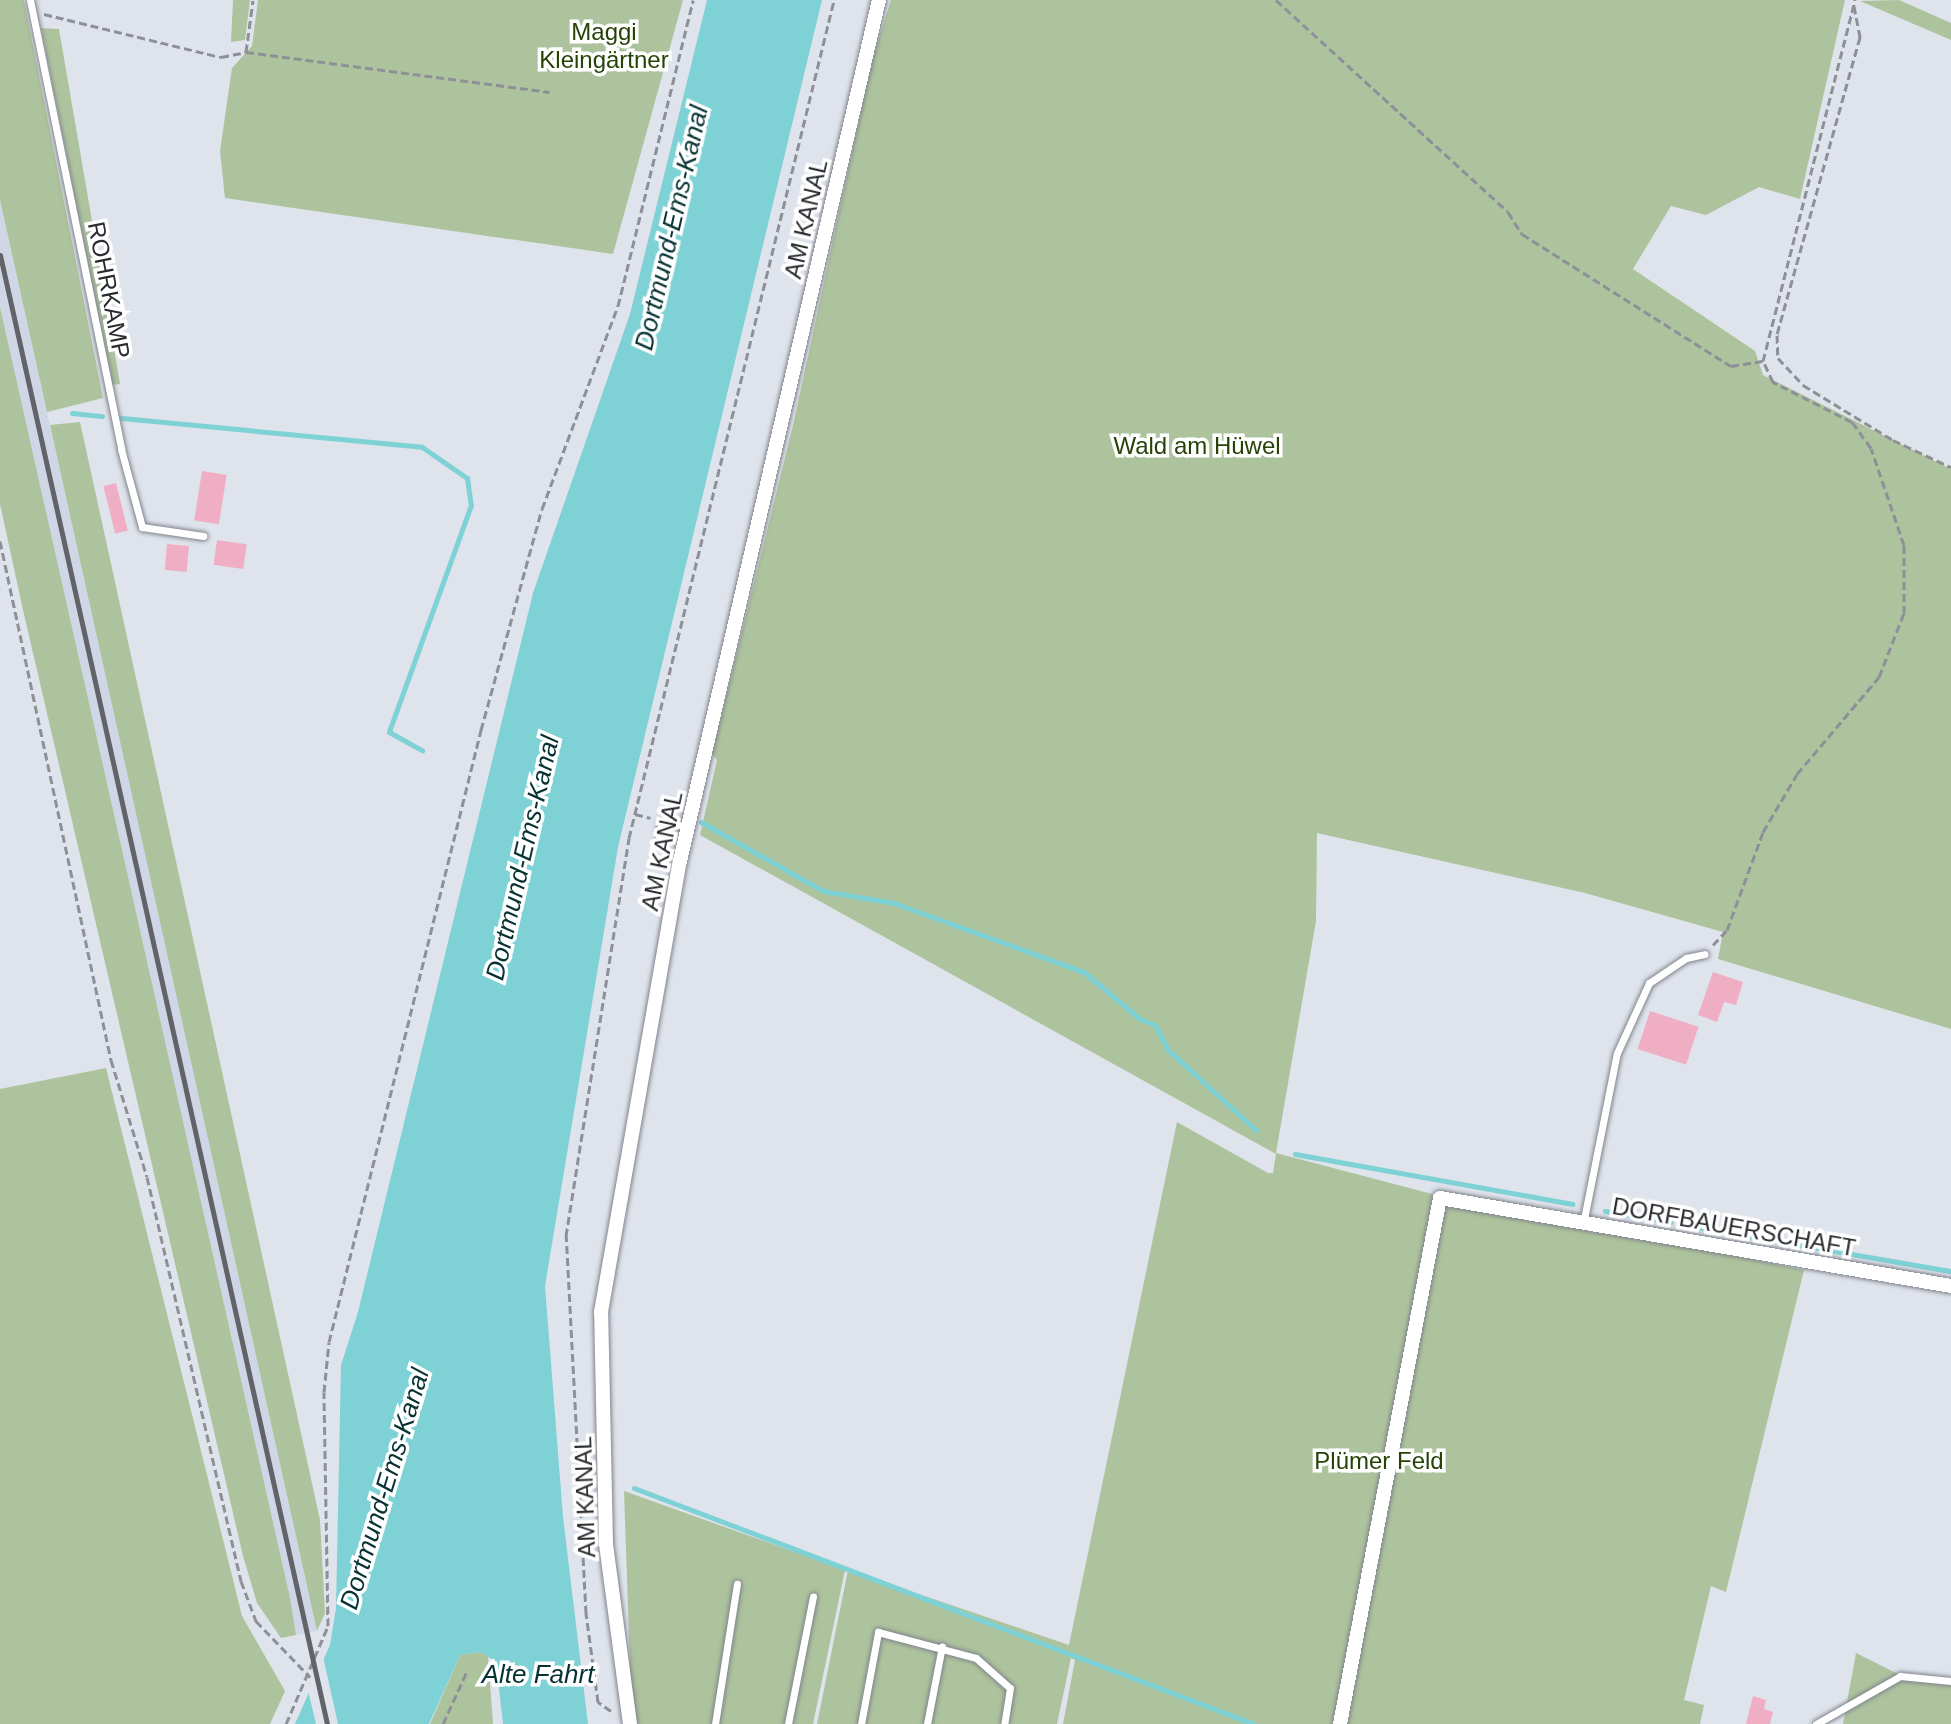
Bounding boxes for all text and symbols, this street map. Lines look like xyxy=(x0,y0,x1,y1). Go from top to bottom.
park label: Maggi Kleingärtner xyxy=(539,18,669,74)
water label: Dortmund-Ems-Kanal xyxy=(629,103,715,353)
street label: AM KANAL xyxy=(778,157,834,281)
street label: ROHRKAMP xyxy=(82,219,136,361)
park label: Wald am Hüwel xyxy=(1113,432,1281,460)
water label: Dortmund-Ems-Kanal xyxy=(480,733,566,983)
street label: AM KANAL xyxy=(635,789,689,913)
street label: DORFBAUERSCHAFT xyxy=(1610,1191,1858,1263)
water label: Dortmund-Ems-Kanal xyxy=(334,1365,436,1613)
street label: AM KANAL xyxy=(568,1436,602,1558)
park label: Plümer Feld xyxy=(1314,1447,1444,1475)
water label: Alte Fahrt xyxy=(482,1659,594,1691)

